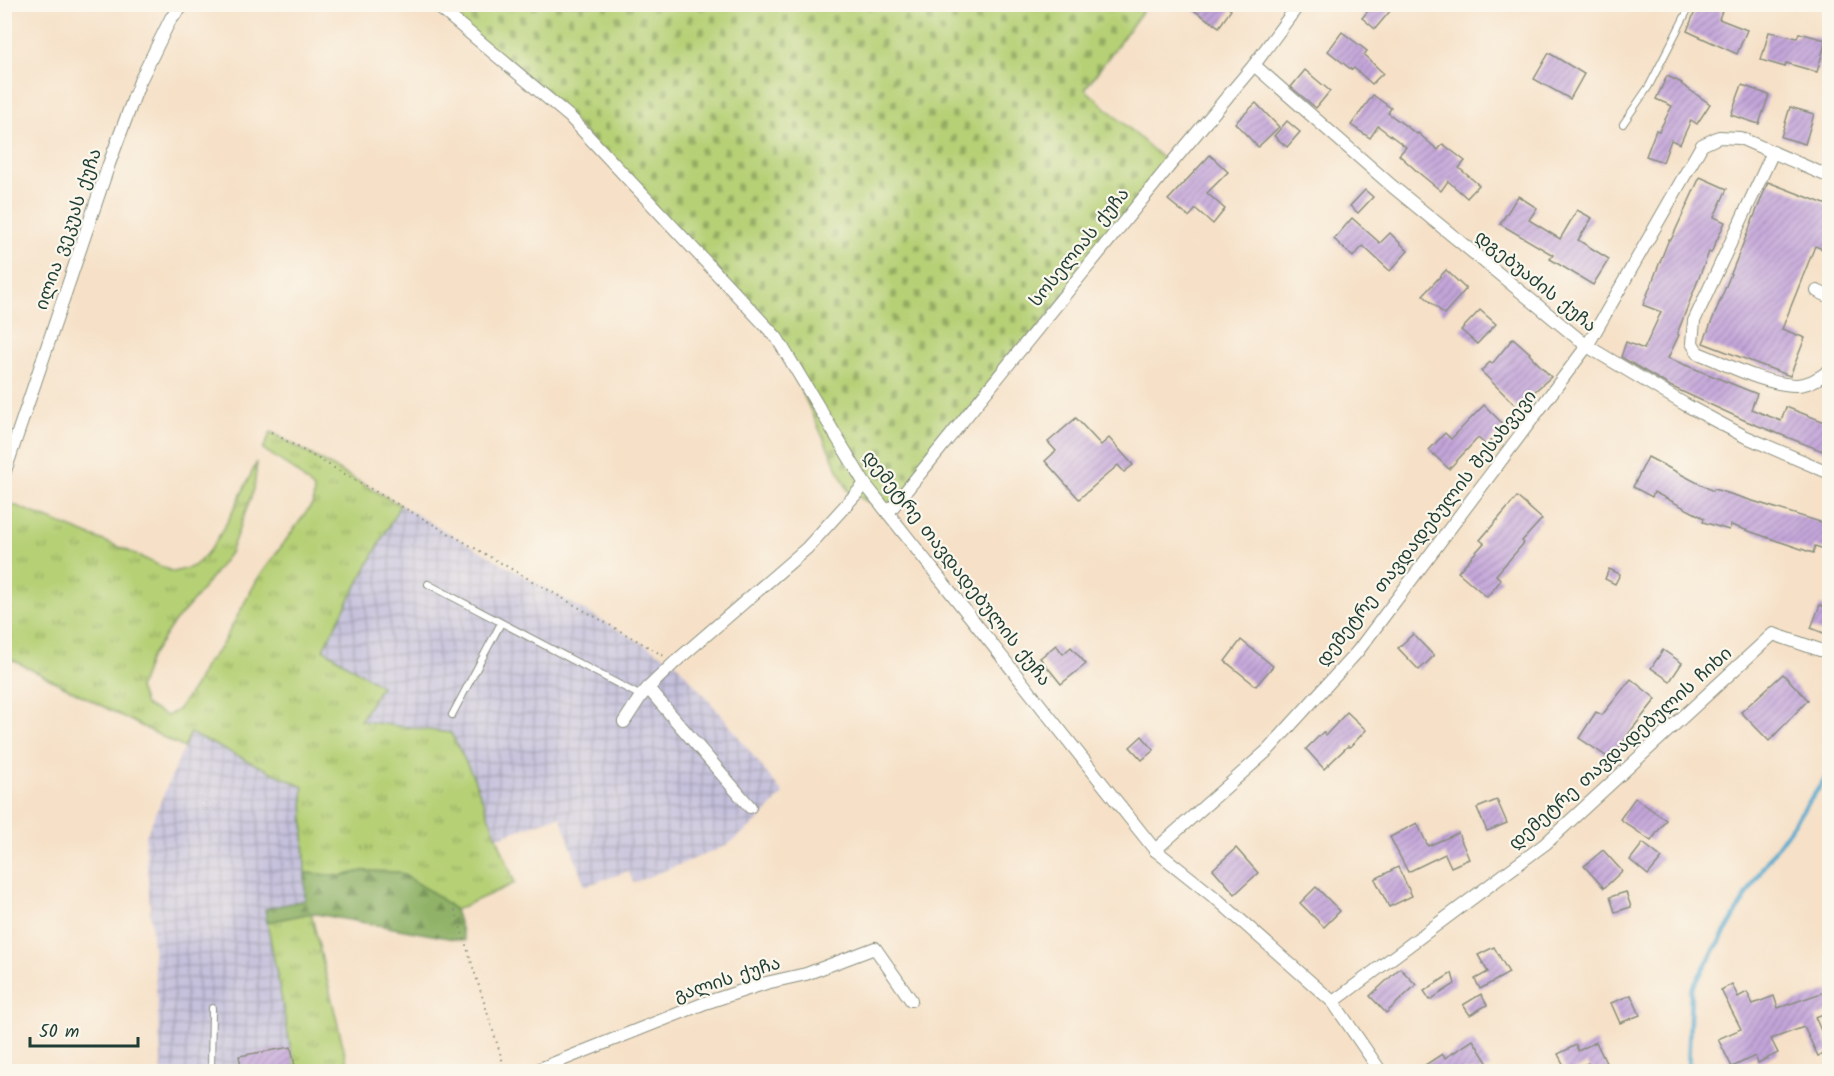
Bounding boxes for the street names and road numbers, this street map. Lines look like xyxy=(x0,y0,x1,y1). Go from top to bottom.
street label: ილია ვეკუას ქუჩა xyxy=(28,145,111,314)
street label: სოსელიას ქუჩა xyxy=(1023,182,1138,314)
street label: დგებუაძის ქუჩა xyxy=(1468,224,1602,341)
street label: დემეტრე თავდადებულის შესახვევი xyxy=(1310,384,1545,674)
street label: დემეტრე თავდადებულის ქუჩა xyxy=(854,445,1057,693)
street label: დემეტრე თავდადებულის ჩიხი xyxy=(1502,640,1740,858)
street label: გალის ქუჩა xyxy=(671,950,784,1011)

